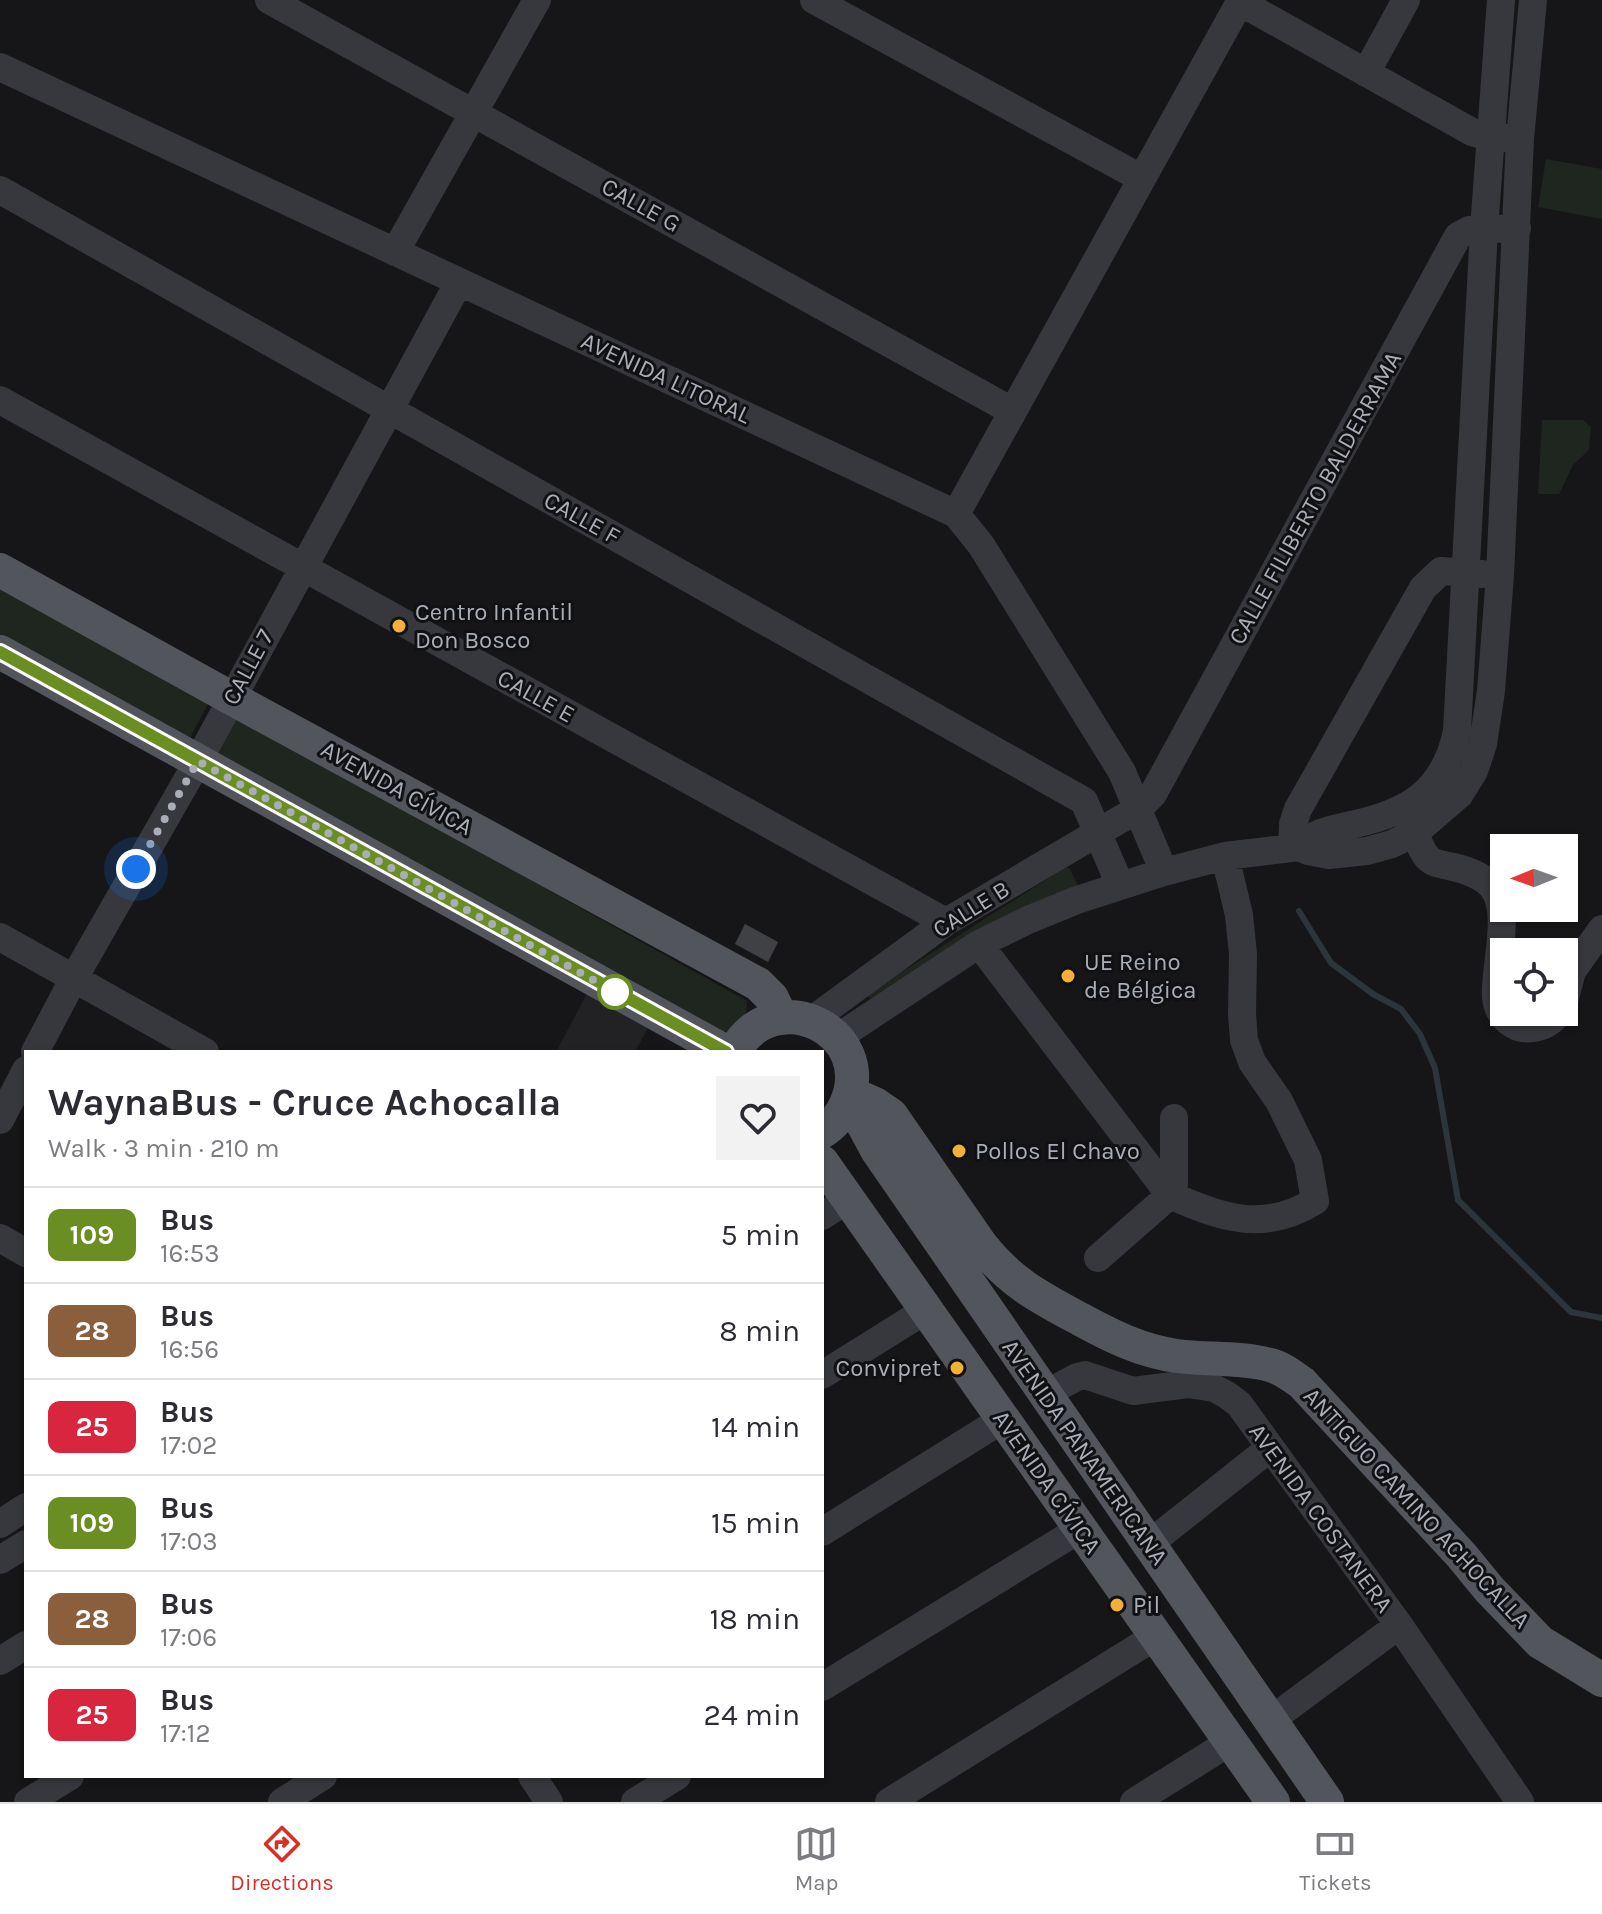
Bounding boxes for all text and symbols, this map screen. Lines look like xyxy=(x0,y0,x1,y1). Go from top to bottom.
street label: CALLE G xyxy=(597,172,685,238)
street label: AVENIDA LITORAL xyxy=(577,326,756,430)
street label: CALLE FILIBERTO BALDERRAMA xyxy=(1223,347,1407,649)
street label: CALLE F xyxy=(539,486,625,550)
place label: Centro Infantil Don Bosco xyxy=(415,598,573,654)
marker: Centro Infantil Don Bosco xyxy=(390,617,408,635)
street label: CALLE 7 xyxy=(217,624,279,710)
street label: CALLE E xyxy=(493,663,579,729)
street label: AVENIDA CÍVICA xyxy=(316,734,478,841)
north arrow xyxy=(1490,834,1578,922)
map controls xyxy=(1490,834,1578,1026)
your location xyxy=(116,849,156,889)
street label: CALLE B xyxy=(928,875,1014,943)
button: locate xyxy=(1490,938,1578,1026)
place label: UE Reino de Bélgica xyxy=(1084,948,1197,1004)
marker: UE Reino de Bélgica xyxy=(1059,967,1077,985)
unlabelled marker xyxy=(598,975,632,1009)
button: heart xyxy=(716,1076,800,1160)
text: WaynaBus - Cruce Achocalla xyxy=(48,1080,561,1125)
text: Walk · 3 min · 210 m xyxy=(48,1133,280,1164)
place label: Pollos El Chavo xyxy=(975,1137,1140,1165)
marker: Pollos El Chavo xyxy=(950,1142,968,1160)
text: Bus xyxy=(160,1202,214,1238)
text: 5 min xyxy=(721,1217,800,1253)
text: 109 xyxy=(70,1218,114,1251)
text: 16:53 xyxy=(160,1238,220,1269)
text: Bus xyxy=(160,1298,214,1334)
text: 8 min xyxy=(719,1313,800,1349)
text: 28 xyxy=(74,1314,110,1347)
text: 16:56 xyxy=(160,1334,219,1365)
street label: AVENIDA PANAMERICANA xyxy=(996,1334,1174,1570)
place label: Convipret xyxy=(835,1354,941,1382)
marker: Convipret xyxy=(948,1359,966,1377)
street label: ANTIGUO CAMINO ACHOCALLA xyxy=(1298,1382,1536,1634)
text: Bus xyxy=(160,1394,214,1430)
street label: AVENIDA CÍVICA xyxy=(987,1404,1108,1559)
text: 14 min xyxy=(711,1409,800,1445)
text: 25 xyxy=(75,1410,109,1443)
street label: AVENIDA COSTANERA xyxy=(1243,1418,1399,1618)
text: 17:02 xyxy=(160,1430,217,1461)
text: Bus xyxy=(160,1490,214,1526)
text: 15 min xyxy=(711,1505,800,1541)
text: 109 xyxy=(70,1506,114,1539)
text: 17:03 xyxy=(160,1526,218,1557)
text: Bus xyxy=(160,1586,214,1622)
place label: Pil xyxy=(1133,1591,1160,1619)
marker: Pil xyxy=(1108,1596,1126,1614)
text: 18 min xyxy=(709,1601,800,1637)
text: 28 xyxy=(74,1602,110,1635)
text: 17:06 xyxy=(160,1622,217,1653)
text: Bus xyxy=(160,1682,214,1718)
text: 24 min xyxy=(704,1697,800,1733)
text: 25 xyxy=(75,1698,109,1731)
text: 17:12 xyxy=(160,1718,210,1749)
tab: Directions xyxy=(230,1822,334,1896)
tab: Map xyxy=(794,1822,838,1896)
tab: Tickets xyxy=(1299,1822,1372,1896)

